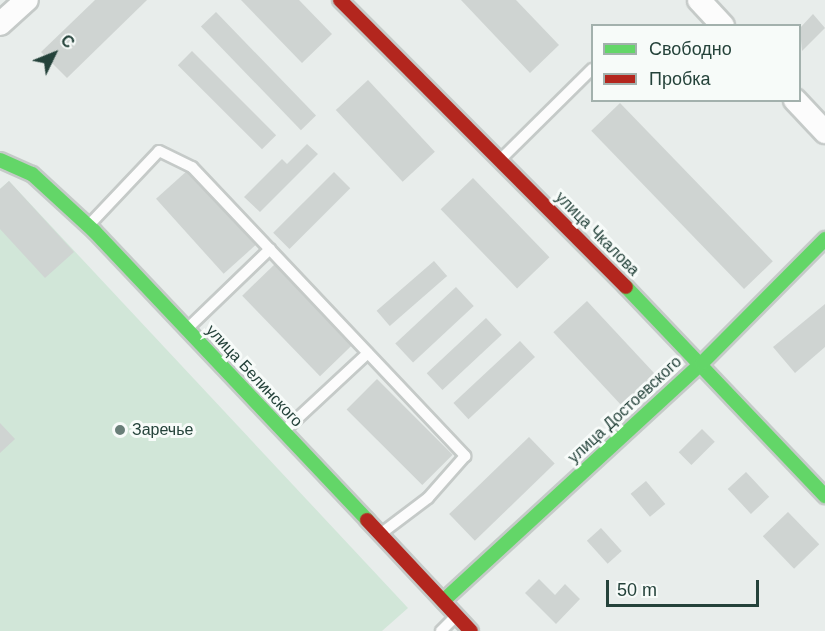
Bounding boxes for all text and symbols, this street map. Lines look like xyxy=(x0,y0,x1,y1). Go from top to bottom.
north arrow xyxy=(24,24,84,84)
legend xyxy=(591,24,801,102)
text: С xyxy=(57,31,78,51)
text: Свободно xyxy=(649,39,732,59)
text: Пробка xyxy=(649,69,711,89)
street label: улица Чкалова xyxy=(551,188,643,280)
street label: улица Белинского xyxy=(202,321,306,431)
street label: улица Достоевского xyxy=(564,352,686,468)
place label: Заречье xyxy=(132,420,193,440)
marker: Заречье xyxy=(113,423,127,437)
scale bar xyxy=(609,568,762,606)
text: 50 m xyxy=(617,580,657,600)

